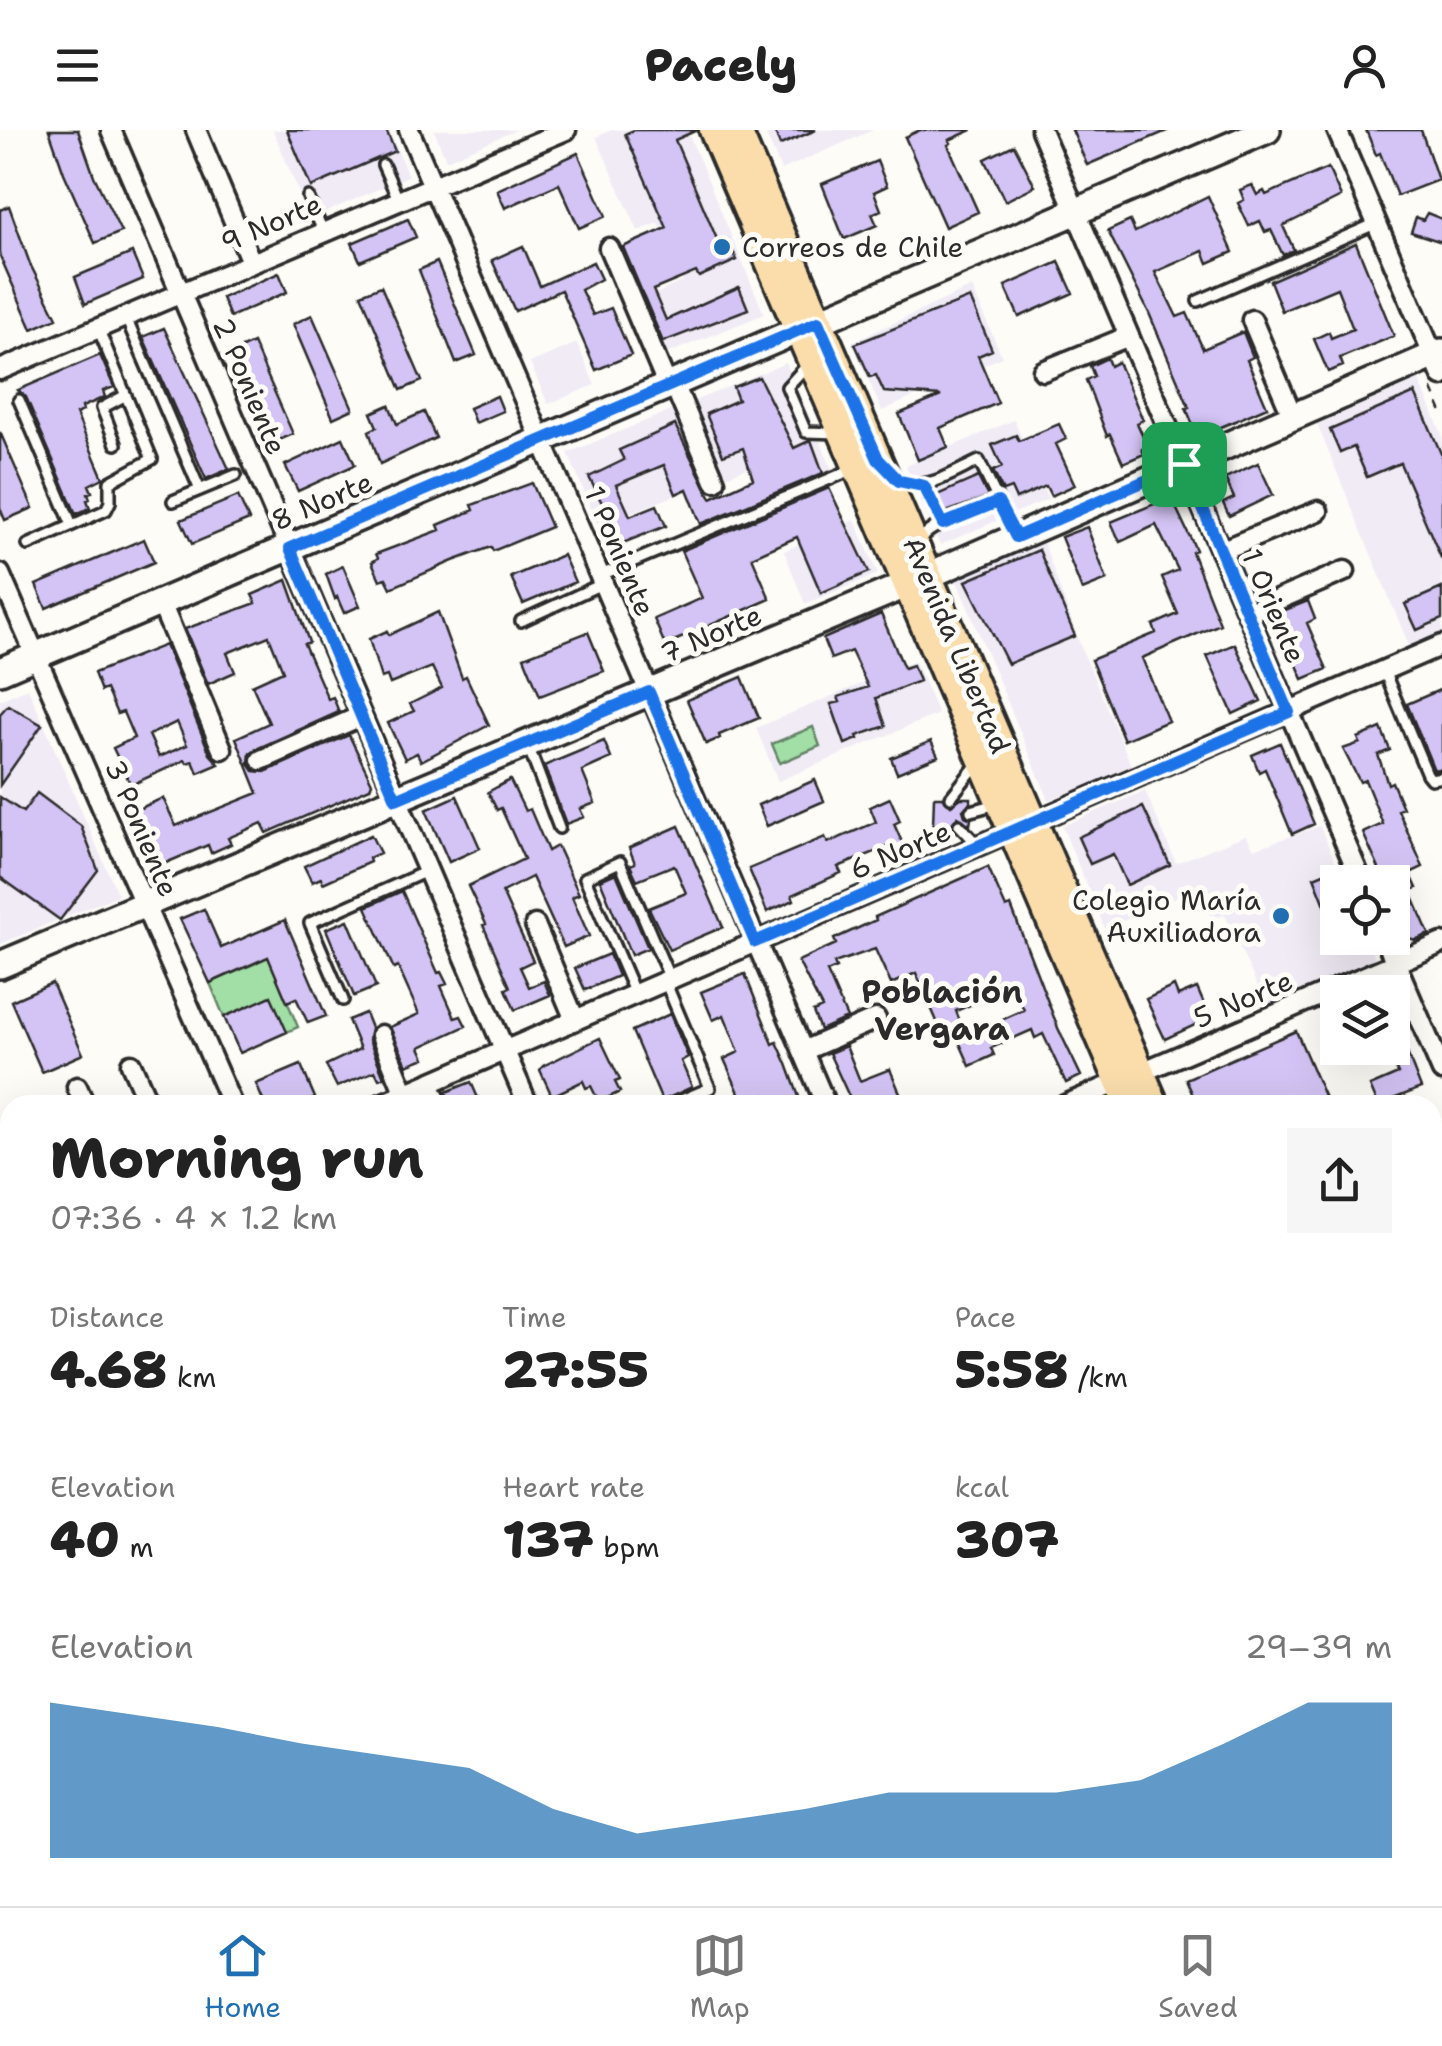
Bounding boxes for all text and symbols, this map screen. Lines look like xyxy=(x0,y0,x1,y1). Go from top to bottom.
text: Pacely xyxy=(645,35,797,95)
icon: menu xyxy=(50,38,105,93)
icon: person xyxy=(1337,38,1392,93)
street label: 9 Norte xyxy=(215,185,327,261)
place label: Correos de Chile xyxy=(742,228,963,266)
marker: Correos de Chile xyxy=(711,236,733,258)
street label: 2 Poniente xyxy=(204,312,296,460)
pin xyxy=(1142,422,1227,507)
icon: arrive xyxy=(1157,437,1212,492)
street label: 8 Norte xyxy=(266,463,378,539)
street label: 1 Poniente xyxy=(576,480,664,622)
street label: Avenida Libertad xyxy=(894,531,1020,759)
street label: 1 Oriente xyxy=(1233,543,1315,669)
street label: 7 Norte xyxy=(655,596,767,672)
street label: 3 Poniente xyxy=(96,754,188,902)
street label: 6 Norte xyxy=(844,812,956,888)
map controls xyxy=(1320,865,1410,1065)
button: locate xyxy=(1320,865,1410,955)
place label: Colegio María Auxiliadora xyxy=(1072,881,1261,951)
marker: Colegio María Auxiliadora xyxy=(1270,905,1292,927)
street label: 5 Norte xyxy=(1188,961,1298,1037)
district label: Población Vergara xyxy=(861,970,1023,1050)
button: layers xyxy=(1320,975,1410,1065)
text: Morning run xyxy=(50,1121,424,1195)
button: share xyxy=(1287,1128,1392,1233)
text: 07:36 · 4 × 1.2 km xyxy=(50,1196,337,1239)
text: Distance xyxy=(50,1298,165,1336)
text: Time xyxy=(502,1298,567,1336)
text: Pace xyxy=(955,1298,1016,1336)
text: 4.68 xyxy=(50,1336,167,1403)
text: 27:55 xyxy=(502,1336,649,1403)
text: 5:58 xyxy=(955,1336,1068,1403)
text: km xyxy=(167,1358,216,1396)
text: /km xyxy=(1068,1358,1128,1396)
text: Elevation xyxy=(50,1468,175,1506)
text: Heart rate xyxy=(502,1468,645,1506)
text: kcal xyxy=(955,1468,1009,1506)
text: 40 xyxy=(50,1506,120,1573)
text: 137 xyxy=(502,1506,594,1573)
text: 307 xyxy=(955,1506,1059,1573)
text: m xyxy=(120,1528,154,1566)
text: bpm xyxy=(594,1528,660,1566)
text: Elevation xyxy=(50,1625,193,1668)
text: 29–39 m xyxy=(1245,1625,1392,1668)
tab: Home xyxy=(204,1928,281,2026)
tab: Map xyxy=(690,1928,750,2026)
tab: Saved xyxy=(1158,1928,1238,2026)

